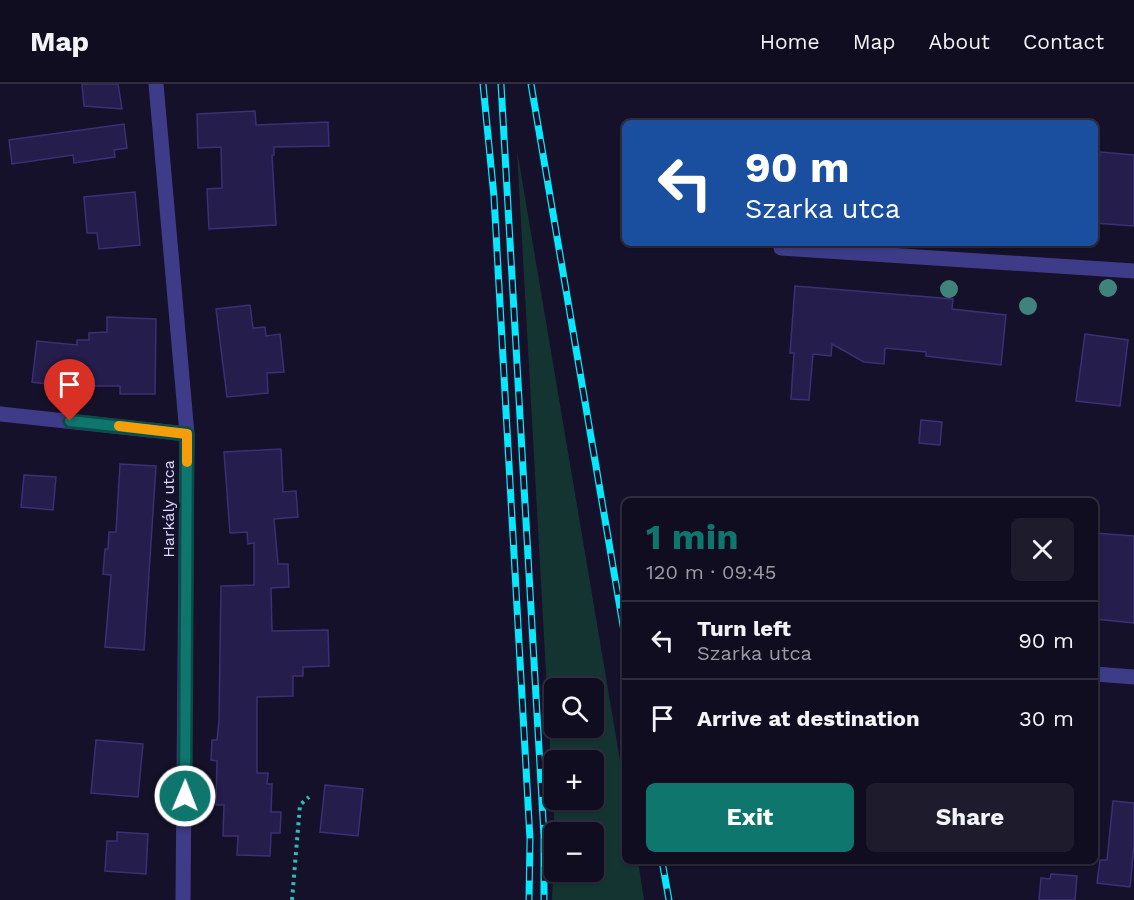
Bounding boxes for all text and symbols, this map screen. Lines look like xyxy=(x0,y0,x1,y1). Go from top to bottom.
text: Map xyxy=(30,25,89,58)
text: Home xyxy=(760,29,820,54)
text: Map xyxy=(853,29,896,54)
text: About xyxy=(929,29,990,54)
text: Contact xyxy=(1023,29,1104,54)
text: 90 m xyxy=(745,143,849,192)
icon: left xyxy=(646,144,724,222)
text: Szarka utca xyxy=(745,193,900,225)
pin xyxy=(44,359,95,421)
icon: arrive xyxy=(53,368,86,401)
street label: Harkály utca xyxy=(159,460,178,558)
text: 1 min xyxy=(646,516,738,558)
button: close xyxy=(1011,518,1074,581)
text: 120 m · 09:45 xyxy=(646,560,777,584)
text: Turn left xyxy=(697,616,791,641)
icon: left xyxy=(646,624,679,657)
text: 90 m xyxy=(1018,628,1074,653)
text: Szarka utca xyxy=(697,641,812,665)
map controls xyxy=(544,678,604,882)
button: search xyxy=(544,678,604,738)
icon: arrive xyxy=(646,702,679,735)
text: Arrive at destination xyxy=(697,706,920,731)
text: 30 m xyxy=(1019,706,1074,731)
button: + xyxy=(544,750,604,810)
position arrow xyxy=(153,764,217,828)
button: Exit xyxy=(646,783,854,852)
button: Share xyxy=(866,783,1074,852)
button: − xyxy=(544,822,604,882)

